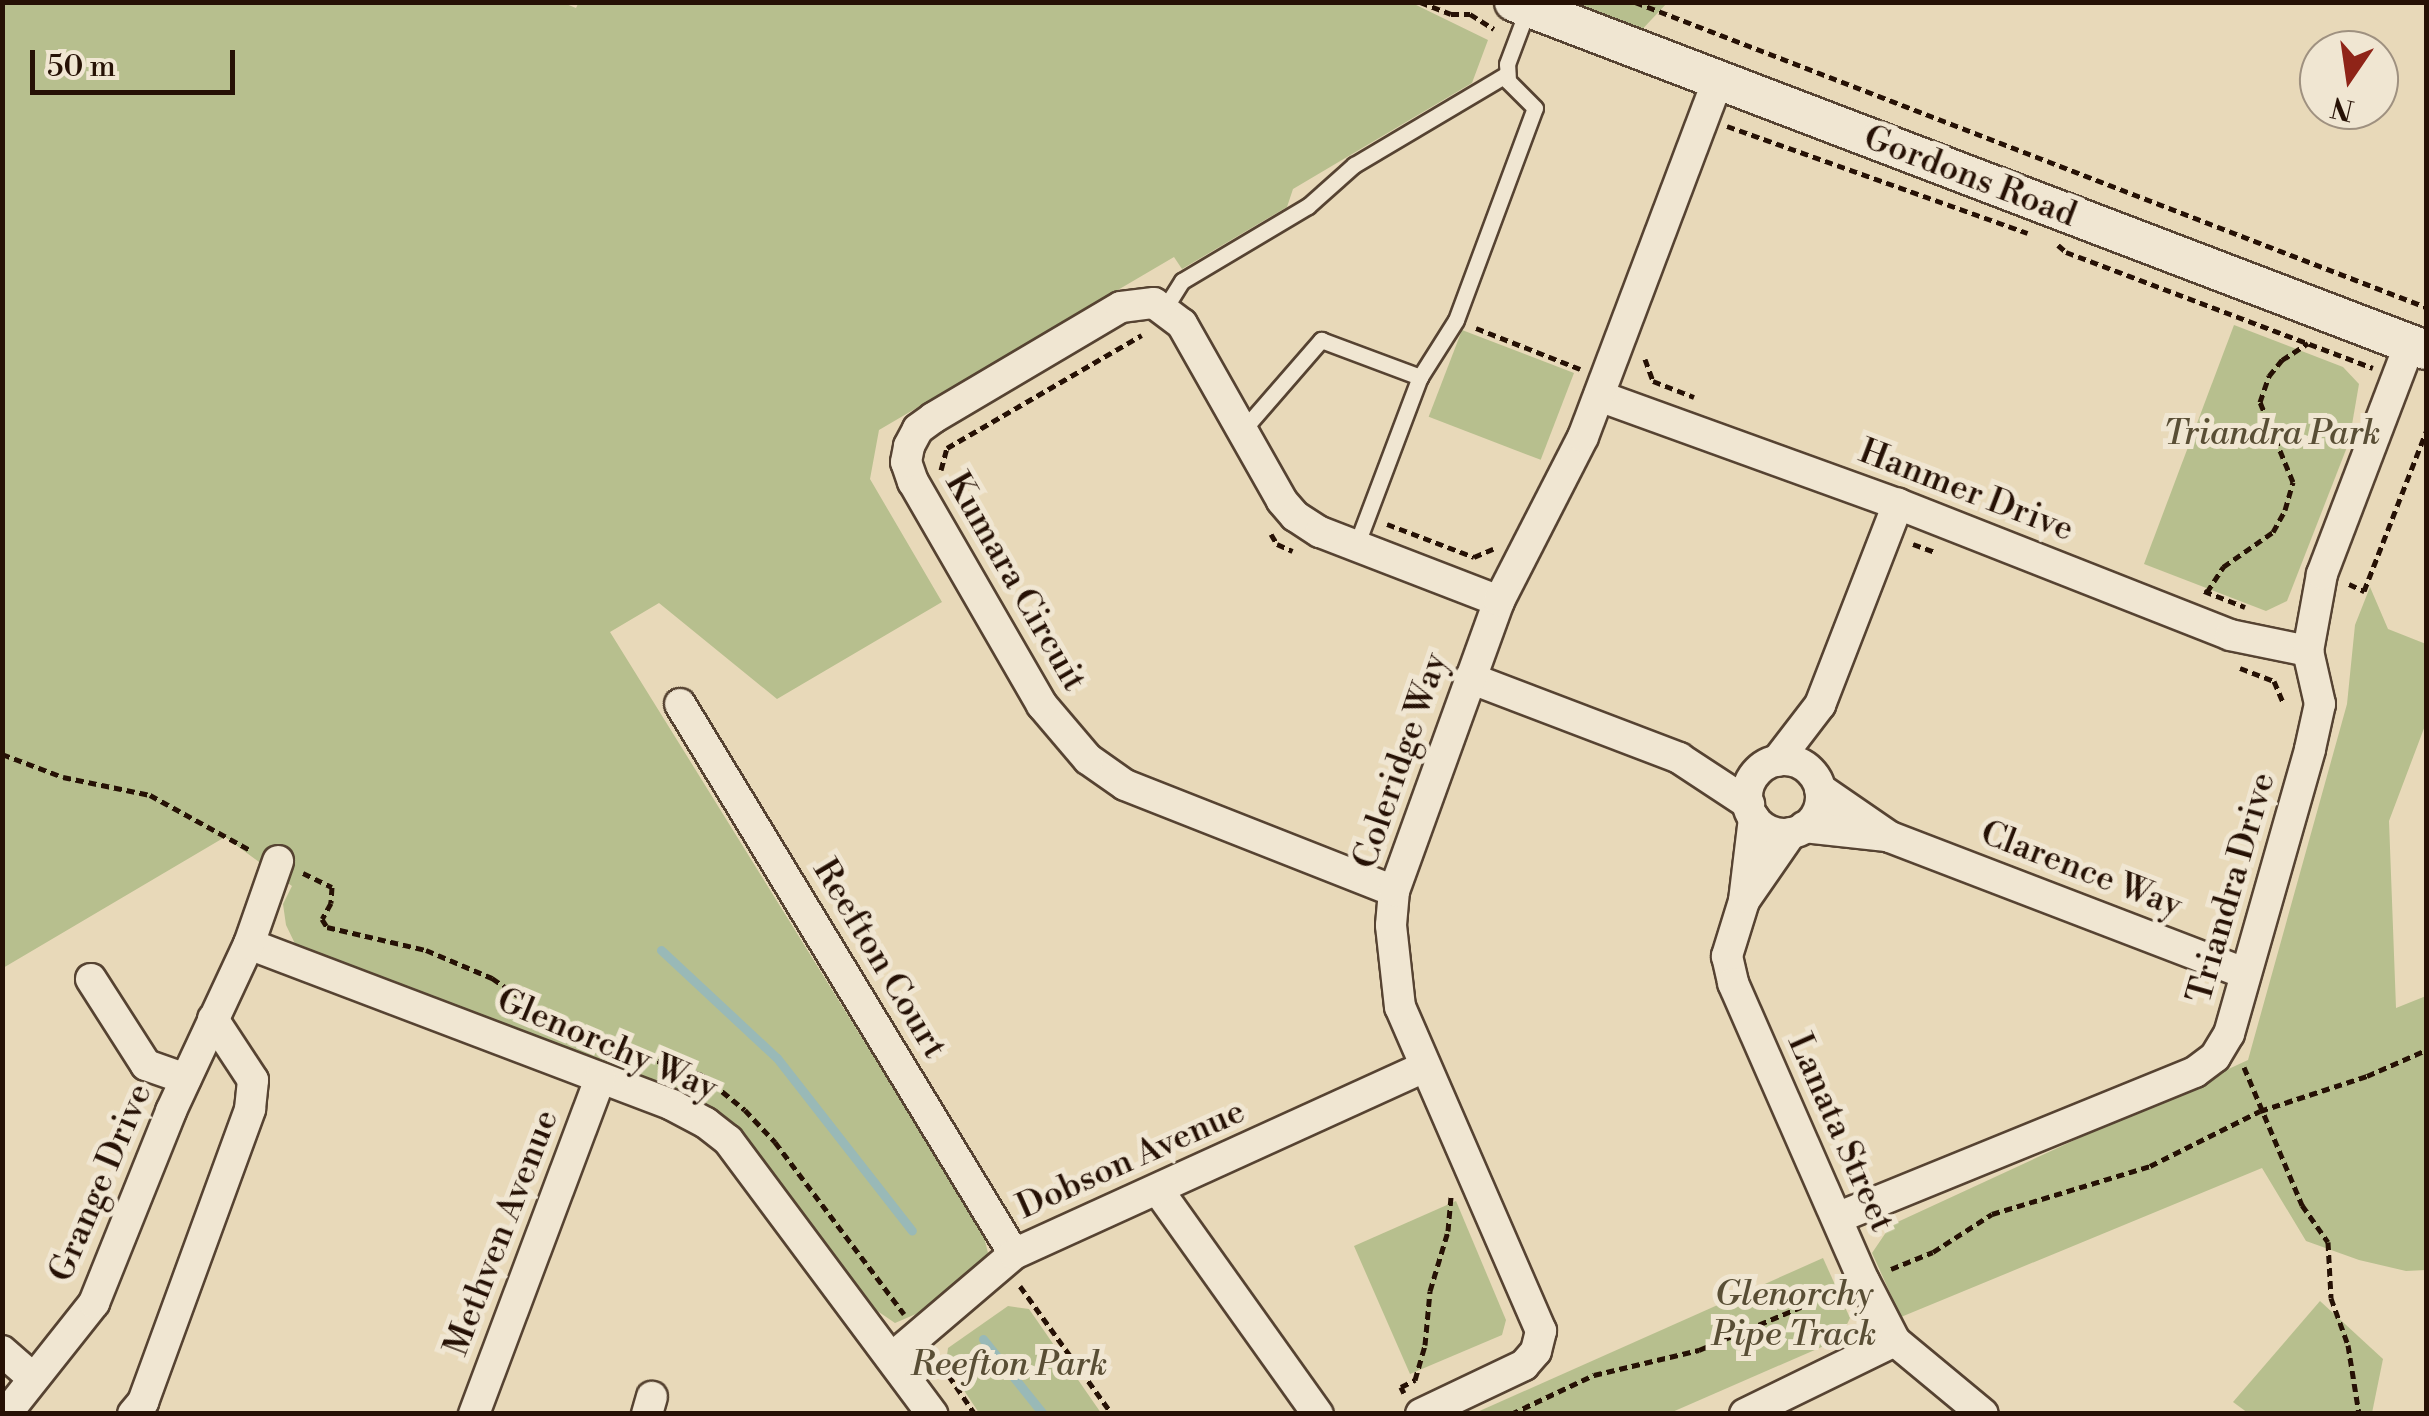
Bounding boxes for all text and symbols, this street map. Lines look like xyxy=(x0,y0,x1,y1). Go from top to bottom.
scale bar xyxy=(35,30,240,92)
north arrow xyxy=(2299,30,2399,130)
text: 50 m xyxy=(47,48,116,86)
text: N xyxy=(2328,88,2357,127)
street label: Gordons Road xyxy=(1858,117,2082,237)
park label: Triandra Park xyxy=(2163,413,2381,455)
street label: Hanmer Drive xyxy=(1853,431,2079,551)
street label: Kumara Circuit xyxy=(935,465,1095,699)
street label: Coleridge Way xyxy=(1344,648,1458,874)
street label: Triandra Drive xyxy=(2179,768,2285,1008)
street label: Clarence Way xyxy=(1975,812,2187,928)
street label: Reefton Court xyxy=(803,852,955,1066)
street label: Glenorchy Way xyxy=(491,980,723,1110)
street label: Lanata Street xyxy=(1778,1027,1902,1239)
street label: Grange Drive xyxy=(40,1078,162,1288)
street label: Dobson Avenue xyxy=(1010,1091,1252,1229)
street label: Methven Avenue xyxy=(436,1104,568,1362)
park label: Glenorchy Pipe Track xyxy=(1711,1274,1877,1356)
park label: Reefton Park xyxy=(910,1344,1108,1386)

